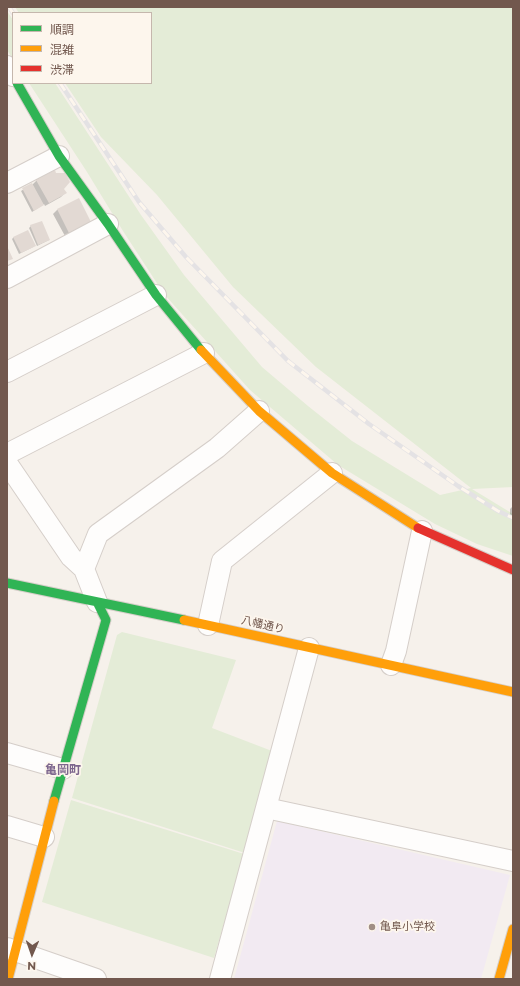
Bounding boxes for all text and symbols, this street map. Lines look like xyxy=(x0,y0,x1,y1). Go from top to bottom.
legend xyxy=(12,12,152,84)
text: 順調 xyxy=(50,22,74,37)
text: 混雑 xyxy=(50,42,74,57)
text: 渋滞 xyxy=(50,62,74,77)
street label: 八幡通り xyxy=(240,614,286,636)
district label: 亀岡町 xyxy=(45,763,81,777)
place label: 亀阜小学校 xyxy=(380,920,435,934)
marker: 亀阜小学校 xyxy=(367,922,377,932)
north arrow xyxy=(12,934,52,974)
text: N xyxy=(27,959,36,973)

